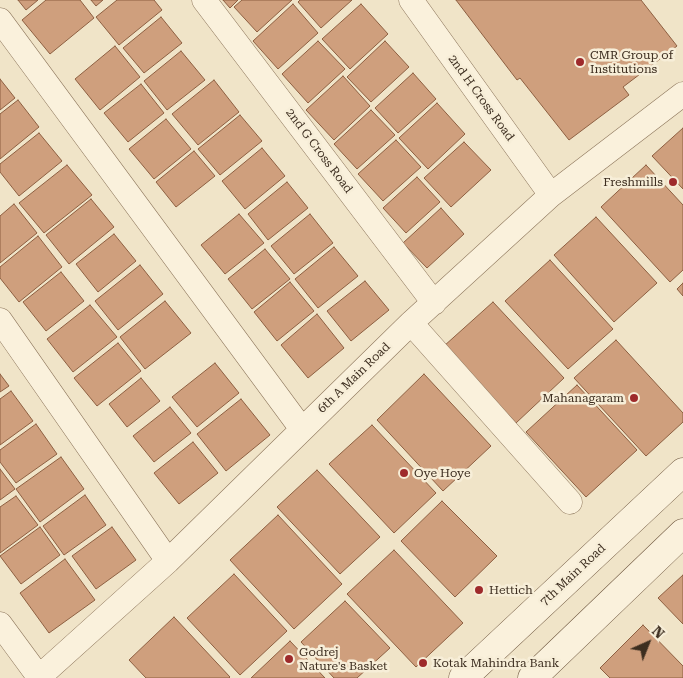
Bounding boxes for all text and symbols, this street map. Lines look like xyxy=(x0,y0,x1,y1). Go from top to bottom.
place label: CMR Group of Institutions xyxy=(590,48,673,76)
street label: 2nd H Cross Road xyxy=(445,52,517,144)
marker: CMR Group of Institutions xyxy=(574,56,586,68)
street label: 2nd G Cross Road xyxy=(282,106,356,196)
place label: Freshmills xyxy=(603,175,663,189)
marker: Freshmills xyxy=(667,176,679,188)
street label: 6th A Main Road xyxy=(315,340,393,416)
place label: Mahanagaram xyxy=(542,391,624,405)
marker: Mahanagaram xyxy=(628,392,640,404)
place label: Oye Hoye xyxy=(414,466,471,480)
marker: Oye Hoye xyxy=(398,467,410,479)
street label: 7th Main Road xyxy=(537,541,609,609)
place label: Hettich xyxy=(489,583,533,597)
marker: Hettich xyxy=(473,584,485,596)
north arrow xyxy=(623,618,673,668)
text: N xyxy=(649,623,668,642)
place label: Godrej Nature's Basket xyxy=(299,645,388,673)
marker: Godrej Nature's Basket xyxy=(283,653,295,665)
place label: Kotak Mahindra Bank xyxy=(433,656,559,670)
marker: Kotak Mahindra Bank xyxy=(417,657,429,669)

